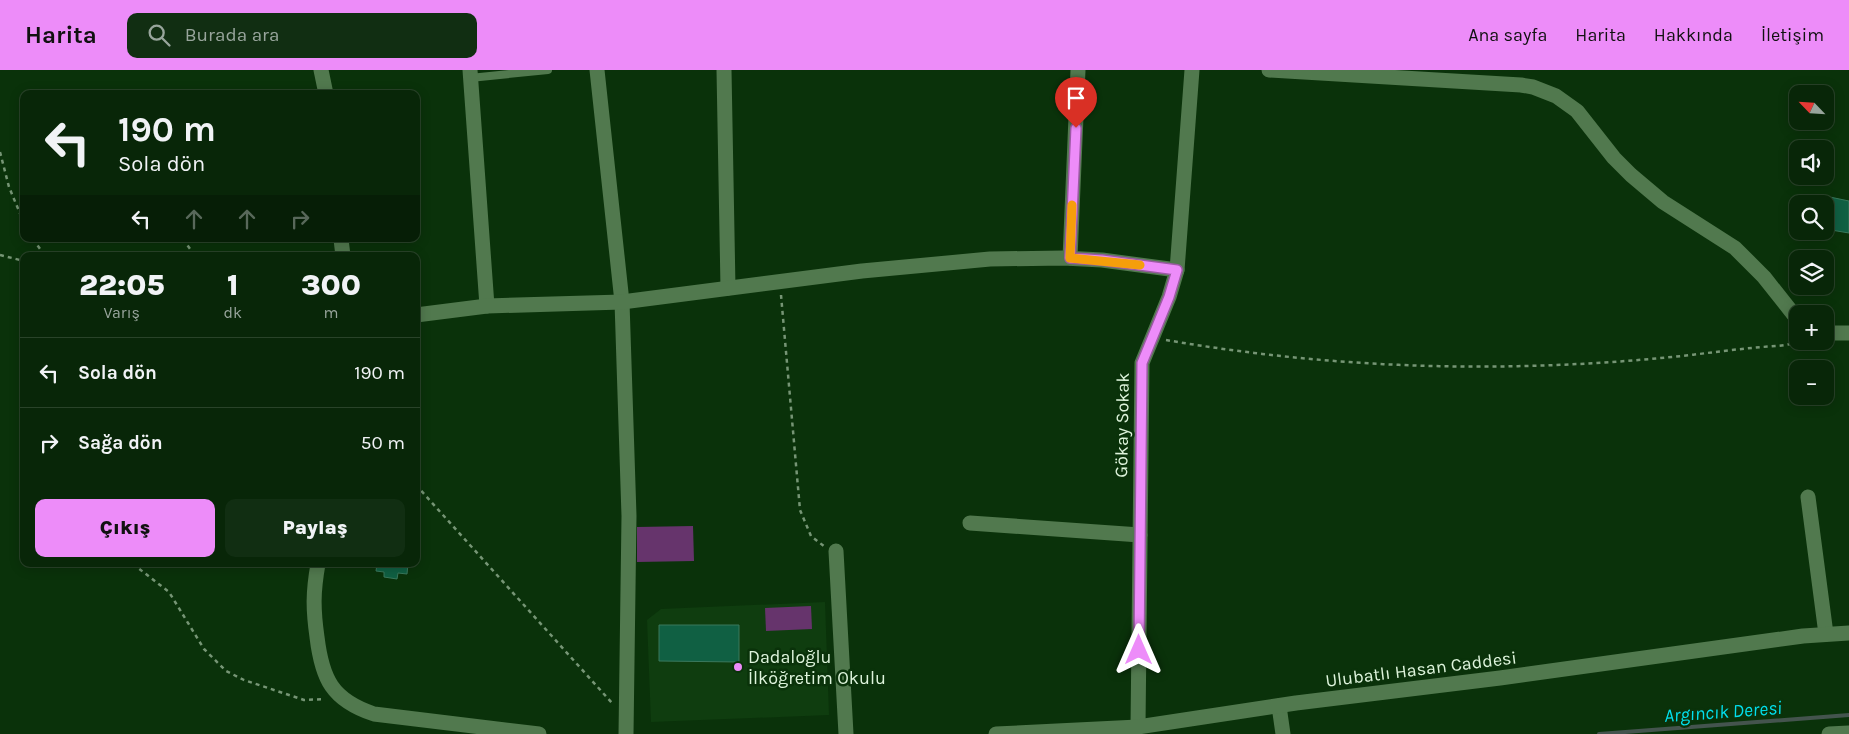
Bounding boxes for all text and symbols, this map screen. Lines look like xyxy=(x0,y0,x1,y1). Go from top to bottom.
search box xyxy=(127,13,477,58)
text: Harita xyxy=(25,21,97,49)
icon: search xyxy=(145,21,173,49)
text: Burada ara xyxy=(185,24,279,46)
text: Ana sayfa xyxy=(1468,24,1547,46)
text: Harita xyxy=(1575,24,1626,46)
text: Hakkında xyxy=(1654,24,1733,46)
text: İletişim xyxy=(1761,24,1824,46)
pin xyxy=(1055,77,1097,128)
icon: arrive xyxy=(1062,84,1090,112)
north arrow xyxy=(1789,85,1834,130)
map controls xyxy=(1789,85,1834,405)
text: 190 m xyxy=(118,109,216,150)
icon: left xyxy=(35,110,100,175)
button: sound xyxy=(1789,140,1834,185)
text: Sola dön xyxy=(118,151,205,177)
button: search xyxy=(1789,195,1834,240)
icon: left xyxy=(127,205,155,233)
icon: ahead xyxy=(180,205,208,233)
icon: ahead xyxy=(233,205,261,233)
icon: right xyxy=(286,205,314,233)
button: layers xyxy=(1789,250,1834,295)
text: 22:05 xyxy=(79,267,164,303)
text: 1 xyxy=(227,267,238,303)
text: 300 xyxy=(301,267,361,303)
text: Varış xyxy=(104,303,140,322)
text: dk xyxy=(223,303,242,322)
text: m xyxy=(323,303,338,322)
button: + xyxy=(1789,305,1834,350)
icon: left xyxy=(35,359,63,387)
button: − xyxy=(1789,360,1834,405)
text: Sola dön xyxy=(78,362,157,384)
text: 190 m xyxy=(354,362,405,384)
street label: Gökay Sokak xyxy=(1110,372,1134,478)
icon: right xyxy=(35,429,63,457)
text: Sağa dön xyxy=(78,432,162,454)
text: 50 m xyxy=(361,432,405,454)
button: Çıkış xyxy=(35,499,215,557)
button: Paylaş xyxy=(225,499,405,557)
position arrow xyxy=(1112,623,1164,675)
place label: Dadaloğlu İlköğretim Okulu xyxy=(748,646,886,689)
street label: Ulubatlı Hasan Caddesi xyxy=(1324,646,1518,692)
marker: Dadaloğlu İlköğretim Okulu xyxy=(732,661,744,673)
water label: Argıncık Deresi xyxy=(1663,697,1783,727)

